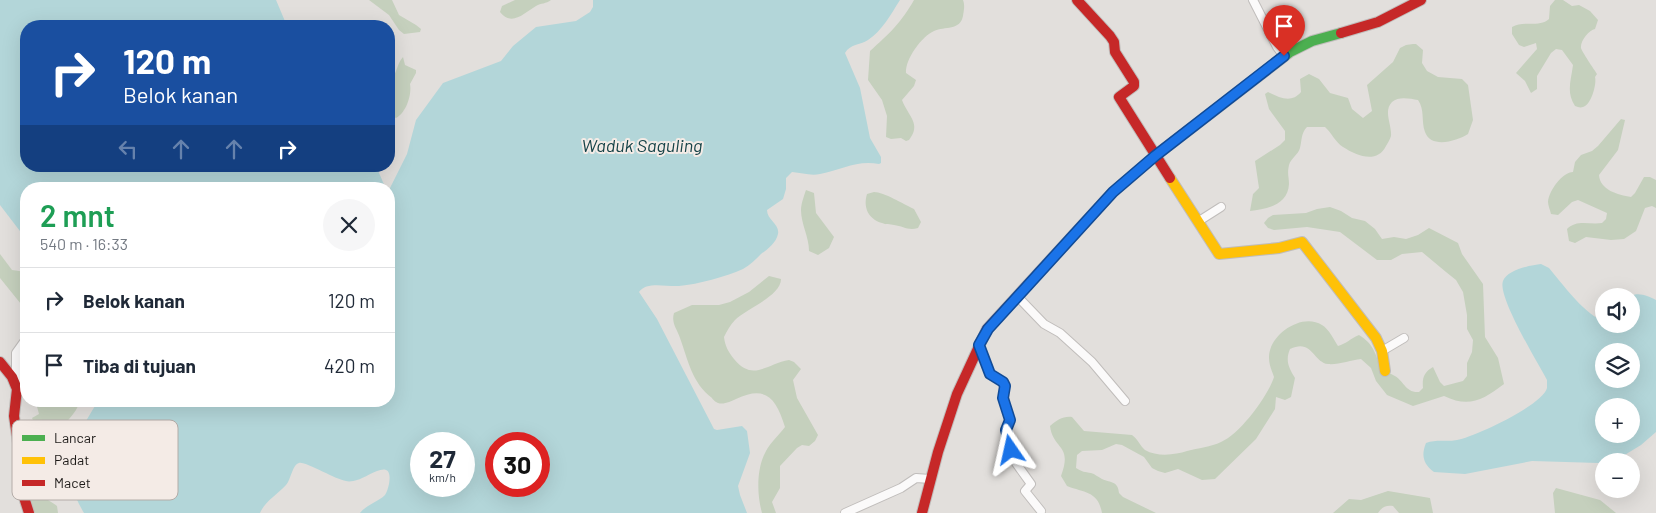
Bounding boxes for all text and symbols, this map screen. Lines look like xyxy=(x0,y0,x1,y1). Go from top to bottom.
pin xyxy=(1263,5,1305,56)
icon: arrive xyxy=(1270,12,1298,40)
text: 120 m xyxy=(123,39,211,81)
icon: right xyxy=(40,40,105,105)
text: Belok kanan xyxy=(123,81,238,107)
water label: Waduk Saguling xyxy=(582,134,702,156)
icon: left xyxy=(114,135,142,163)
icon: ahead xyxy=(167,135,195,163)
icon: ahead xyxy=(220,135,248,163)
icon: right xyxy=(273,135,301,163)
text: 2 mnt xyxy=(40,197,115,233)
button: close xyxy=(323,199,375,251)
text: 540 m · 16:33 xyxy=(40,234,128,253)
icon: right xyxy=(40,286,68,314)
map controls xyxy=(1595,288,1640,498)
button: sound xyxy=(1595,288,1640,333)
text: Belok kanan xyxy=(83,289,185,312)
text: 120 m xyxy=(328,289,375,312)
button: layers xyxy=(1595,343,1640,388)
icon: arrive xyxy=(40,351,68,379)
text: Tiba di tujuan xyxy=(83,354,196,377)
text: 420 m xyxy=(324,354,375,377)
button: + xyxy=(1595,398,1640,443)
legend xyxy=(12,420,178,500)
position arrow xyxy=(984,423,1036,475)
text: Lancar xyxy=(54,429,96,446)
speed limit sign: 30 xyxy=(485,432,550,497)
text: 27 xyxy=(429,443,456,473)
text: Padat xyxy=(54,451,89,468)
button: − xyxy=(1595,453,1640,498)
text: km/h xyxy=(429,470,456,484)
text: Macet xyxy=(54,474,91,491)

